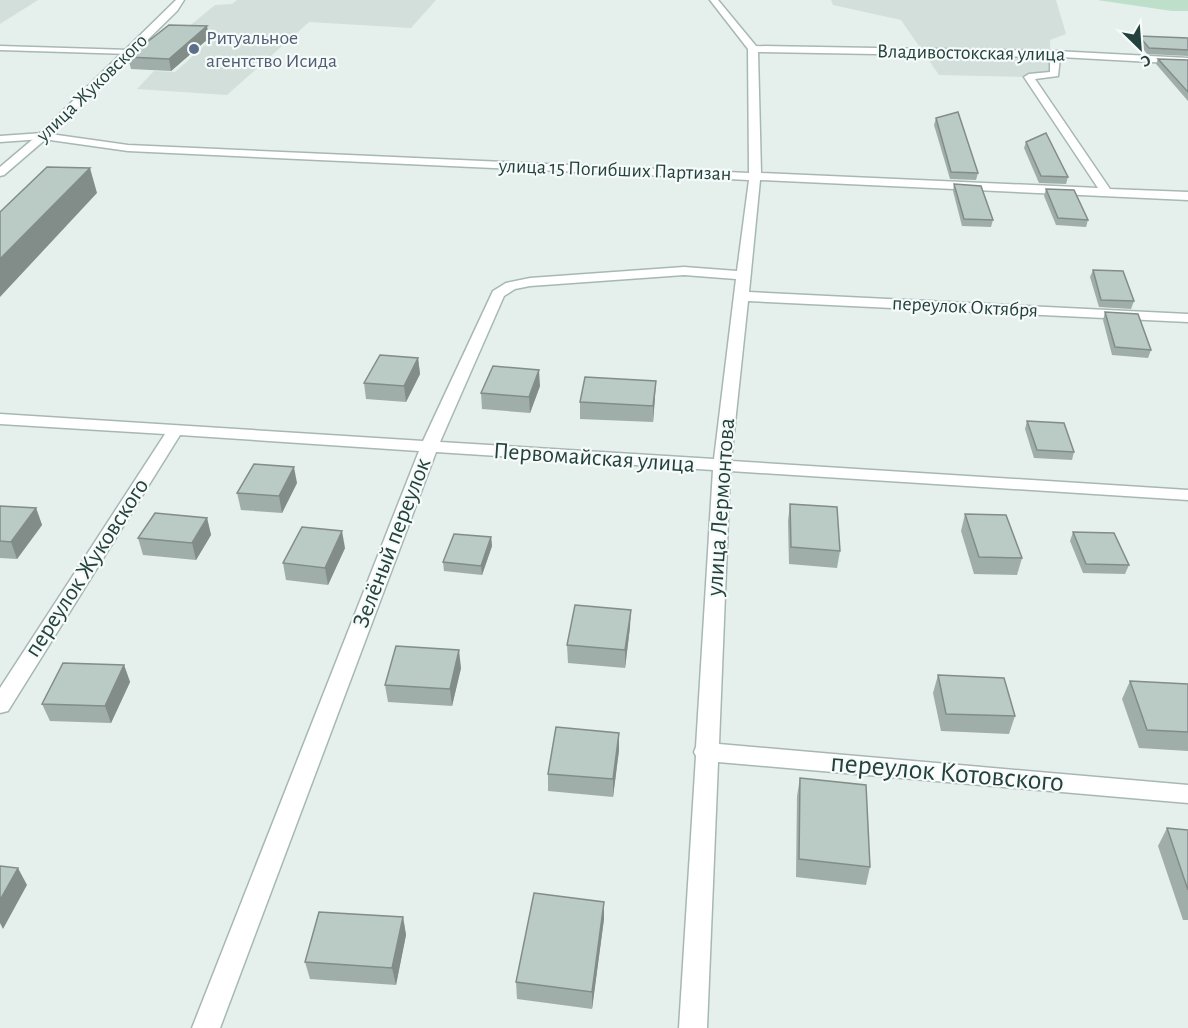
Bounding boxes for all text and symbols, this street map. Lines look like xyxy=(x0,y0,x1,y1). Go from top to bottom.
north arrow xyxy=(1110,18,1170,78)
place label: Ритуальное агентство Исида xyxy=(206,28,337,71)
street label: улица Жуковского xyxy=(32,30,151,146)
street label: Владивостокская улица xyxy=(877,41,1065,65)
marker: Ритуальное агентство Исида xyxy=(187,42,201,56)
text: С xyxy=(1138,52,1153,70)
street label: улица 15 Погибших Партизан xyxy=(497,156,732,184)
street label: переулок Октября xyxy=(892,293,1038,321)
street label: улица Лермонтова xyxy=(703,417,739,598)
street label: Первомайская улица xyxy=(492,439,696,477)
street label: Зелёный переулок xyxy=(349,455,435,631)
street label: переулок Жуковского xyxy=(20,474,154,662)
street label: переулок Котовского xyxy=(829,749,1065,797)

